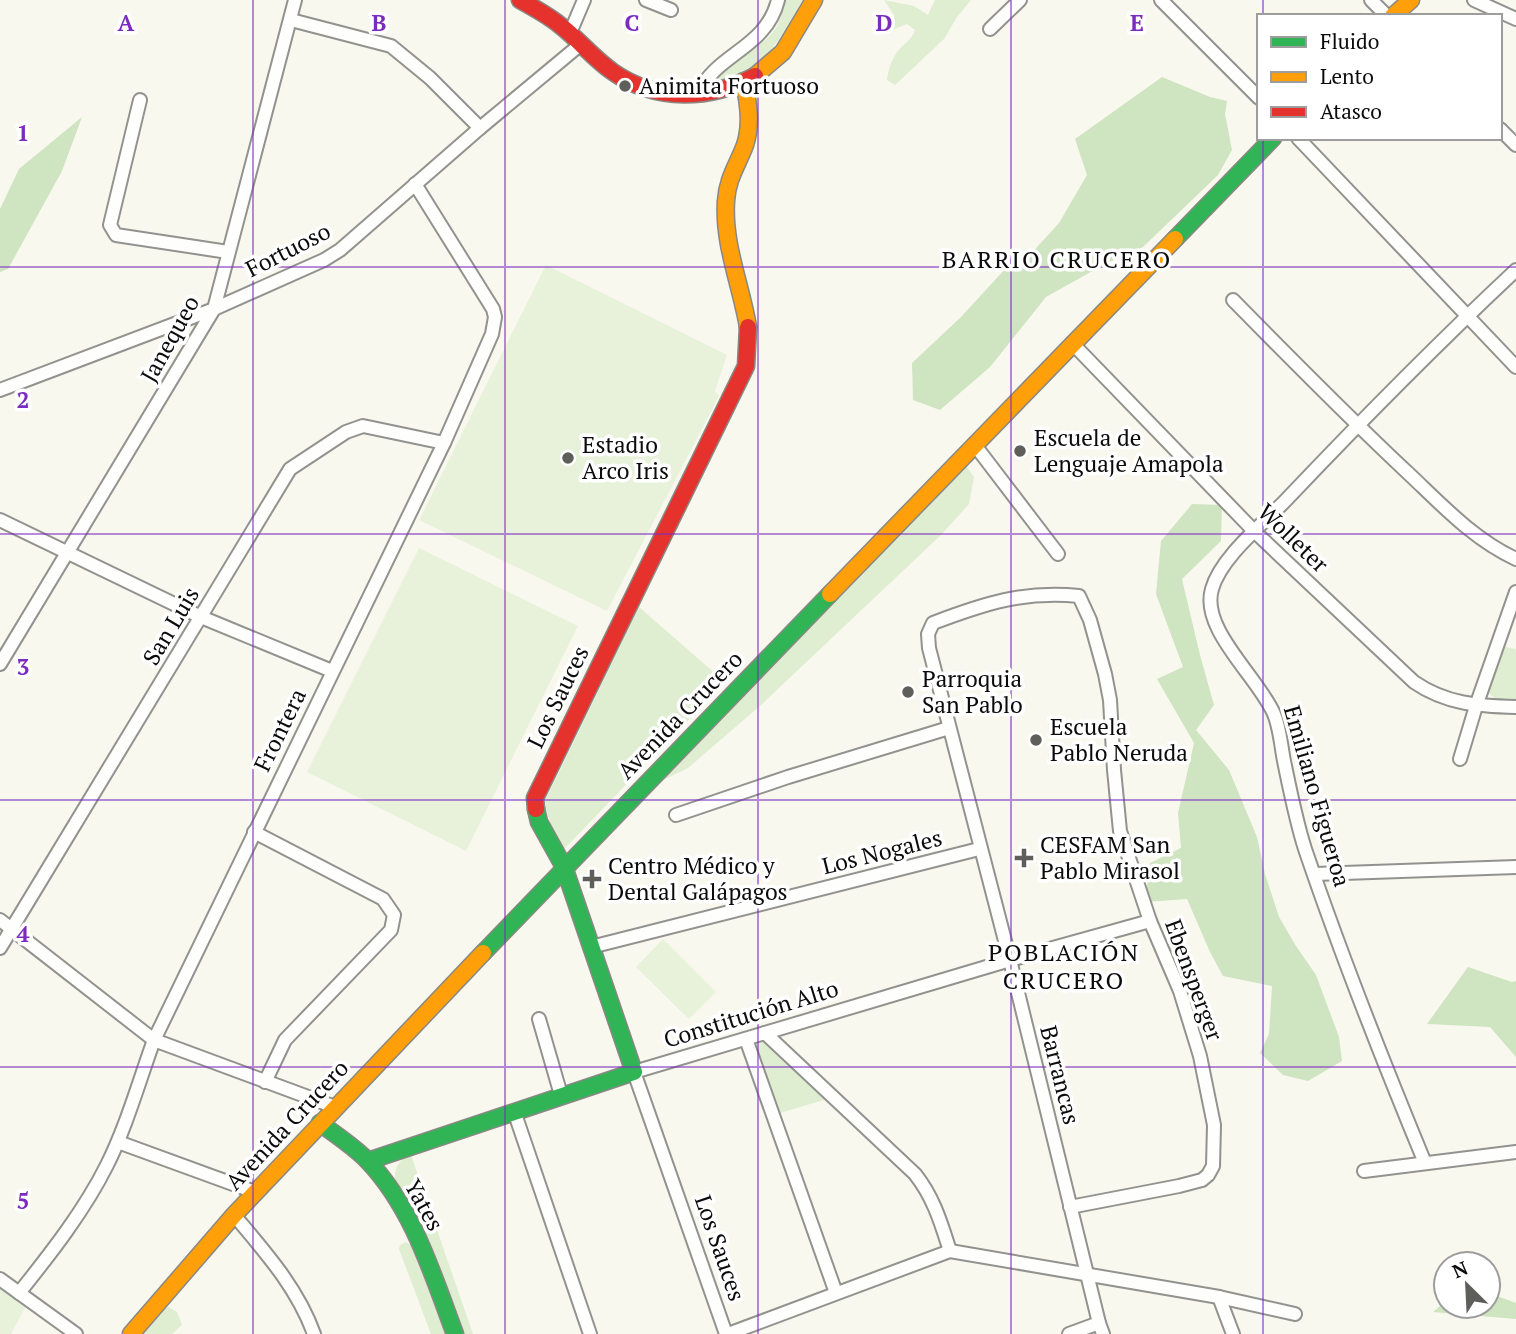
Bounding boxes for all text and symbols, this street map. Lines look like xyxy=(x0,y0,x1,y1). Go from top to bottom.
text: A xyxy=(118,7,135,38)
text: B xyxy=(372,7,387,38)
text: C xyxy=(625,7,640,38)
text: D xyxy=(876,7,893,38)
text: E xyxy=(1130,7,1144,38)
legend xyxy=(1257,14,1502,140)
text: Fluido xyxy=(1320,27,1379,55)
text: Lento xyxy=(1320,62,1374,90)
place label: Animita Fortuoso xyxy=(639,70,819,101)
marker: Animita Fortuoso xyxy=(617,78,633,94)
text: Atasco xyxy=(1320,97,1382,125)
text: 1 xyxy=(17,117,30,148)
street label: Fortuoso xyxy=(240,215,335,284)
district label: BARRIO CRUCERO xyxy=(942,243,1172,275)
street label: Janequeo xyxy=(133,290,206,388)
text: 2 xyxy=(17,384,30,415)
place label: Escuela de Lenguaje Amapola xyxy=(1034,422,1224,479)
place label: Estadio Arco Iris xyxy=(582,429,669,486)
marker: Escuela de Lenguaje Amapola xyxy=(1012,443,1028,459)
marker: Estadio Arco Iris xyxy=(560,450,576,466)
street label: Wolleter xyxy=(1251,496,1336,579)
street label: San Luis xyxy=(135,581,206,671)
street label: Los Sauces xyxy=(520,641,596,753)
street label: Avenida Crucero xyxy=(610,644,749,786)
text: 3 xyxy=(17,651,30,682)
place label: Parroquia San Pablo xyxy=(922,663,1023,720)
street label: Frontera xyxy=(246,683,313,776)
marker: Parroquia San Pablo xyxy=(900,684,916,700)
street label: Emiliano Figueroa xyxy=(1277,702,1358,890)
place label: Escuela Pablo Neruda xyxy=(1050,711,1188,768)
marker: Escuela Pablo Neruda xyxy=(1028,732,1044,748)
street label: Los Nogales xyxy=(819,822,945,881)
place label: CESFAM San Pablo Mirasol xyxy=(1040,829,1180,886)
marker: CESFAM San Pablo Mirasol xyxy=(1014,848,1034,868)
place label: Centro Médico y Dental Galápagos xyxy=(608,850,788,907)
marker: Centro Médico y Dental Galápagos xyxy=(582,869,602,889)
street label: Ebensperger xyxy=(1158,915,1231,1045)
text: 4 xyxy=(17,918,30,949)
district label: POBLACIÓN CRUCERO xyxy=(988,936,1140,996)
street label: Constitución Alto xyxy=(660,972,842,1055)
street label: Barrancas xyxy=(1033,1022,1088,1128)
street label: Avenida Crucero xyxy=(218,1053,355,1197)
street label: Yates xyxy=(398,1173,451,1236)
text: 5 xyxy=(17,1185,30,1216)
street label: Los Sauces xyxy=(688,1191,753,1305)
north arrow xyxy=(1432,1250,1502,1320)
text: N xyxy=(1448,1254,1472,1283)

